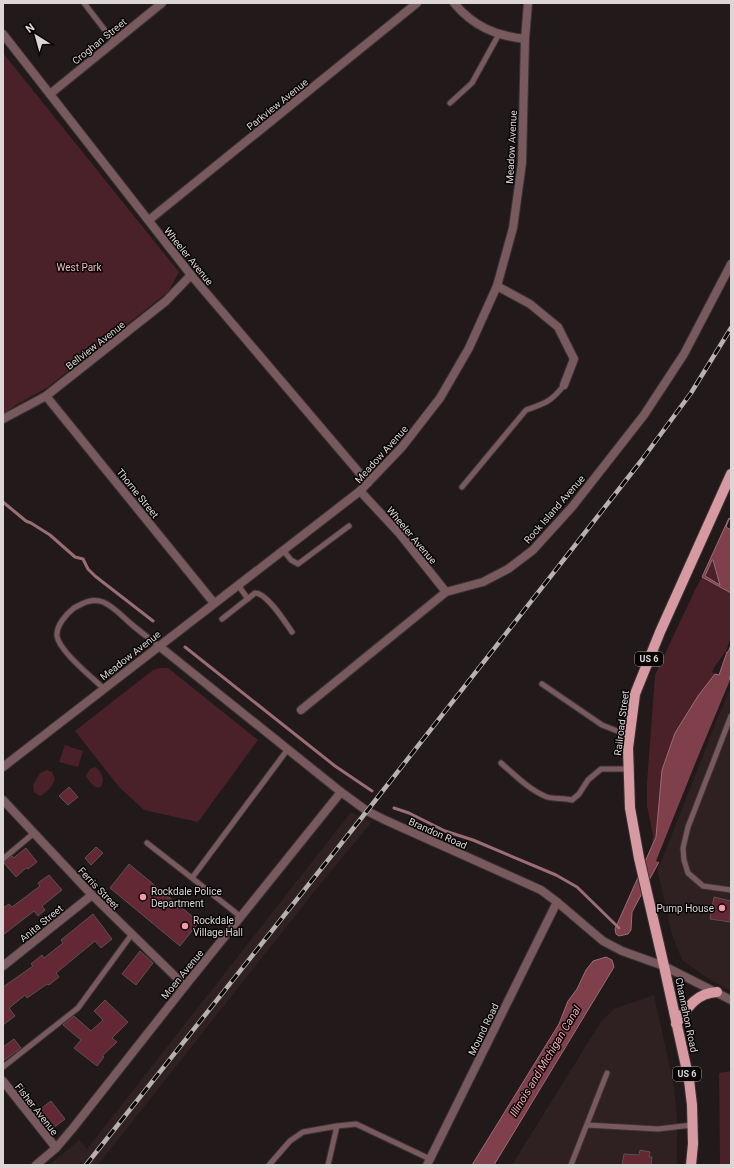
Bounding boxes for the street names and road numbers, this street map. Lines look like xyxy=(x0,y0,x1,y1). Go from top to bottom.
street label: Croghan Street xyxy=(70,16,129,67)
street label: Parkview Avenue xyxy=(245,76,310,132)
street label: Meadow Avenue xyxy=(504,110,519,184)
street label: Wheeler Avenue xyxy=(162,225,215,287)
street label: Bellview Avenue xyxy=(64,319,127,372)
street label: Meadow Avenue xyxy=(353,423,410,485)
street label: Thorne Street xyxy=(114,466,161,520)
street label: Rock Island Avenue xyxy=(522,473,587,546)
street label: Wheeler Avenue xyxy=(384,504,439,566)
street label: Meadow Avenue xyxy=(98,628,163,682)
road number: US 6 xyxy=(635,652,663,666)
street label: Railroad Street xyxy=(612,690,631,756)
street label: Brandon Road xyxy=(407,816,469,851)
street label: Ferris Street xyxy=(76,865,121,912)
street label: Anita Street xyxy=(18,903,65,944)
street label: Moen Avenue xyxy=(159,947,206,1001)
street label: Channahon Road xyxy=(673,977,700,1053)
street label: Mound Road xyxy=(466,1001,501,1057)
road number: US 6 xyxy=(673,1067,701,1081)
street label: Fisher Avenue xyxy=(13,1081,60,1137)

